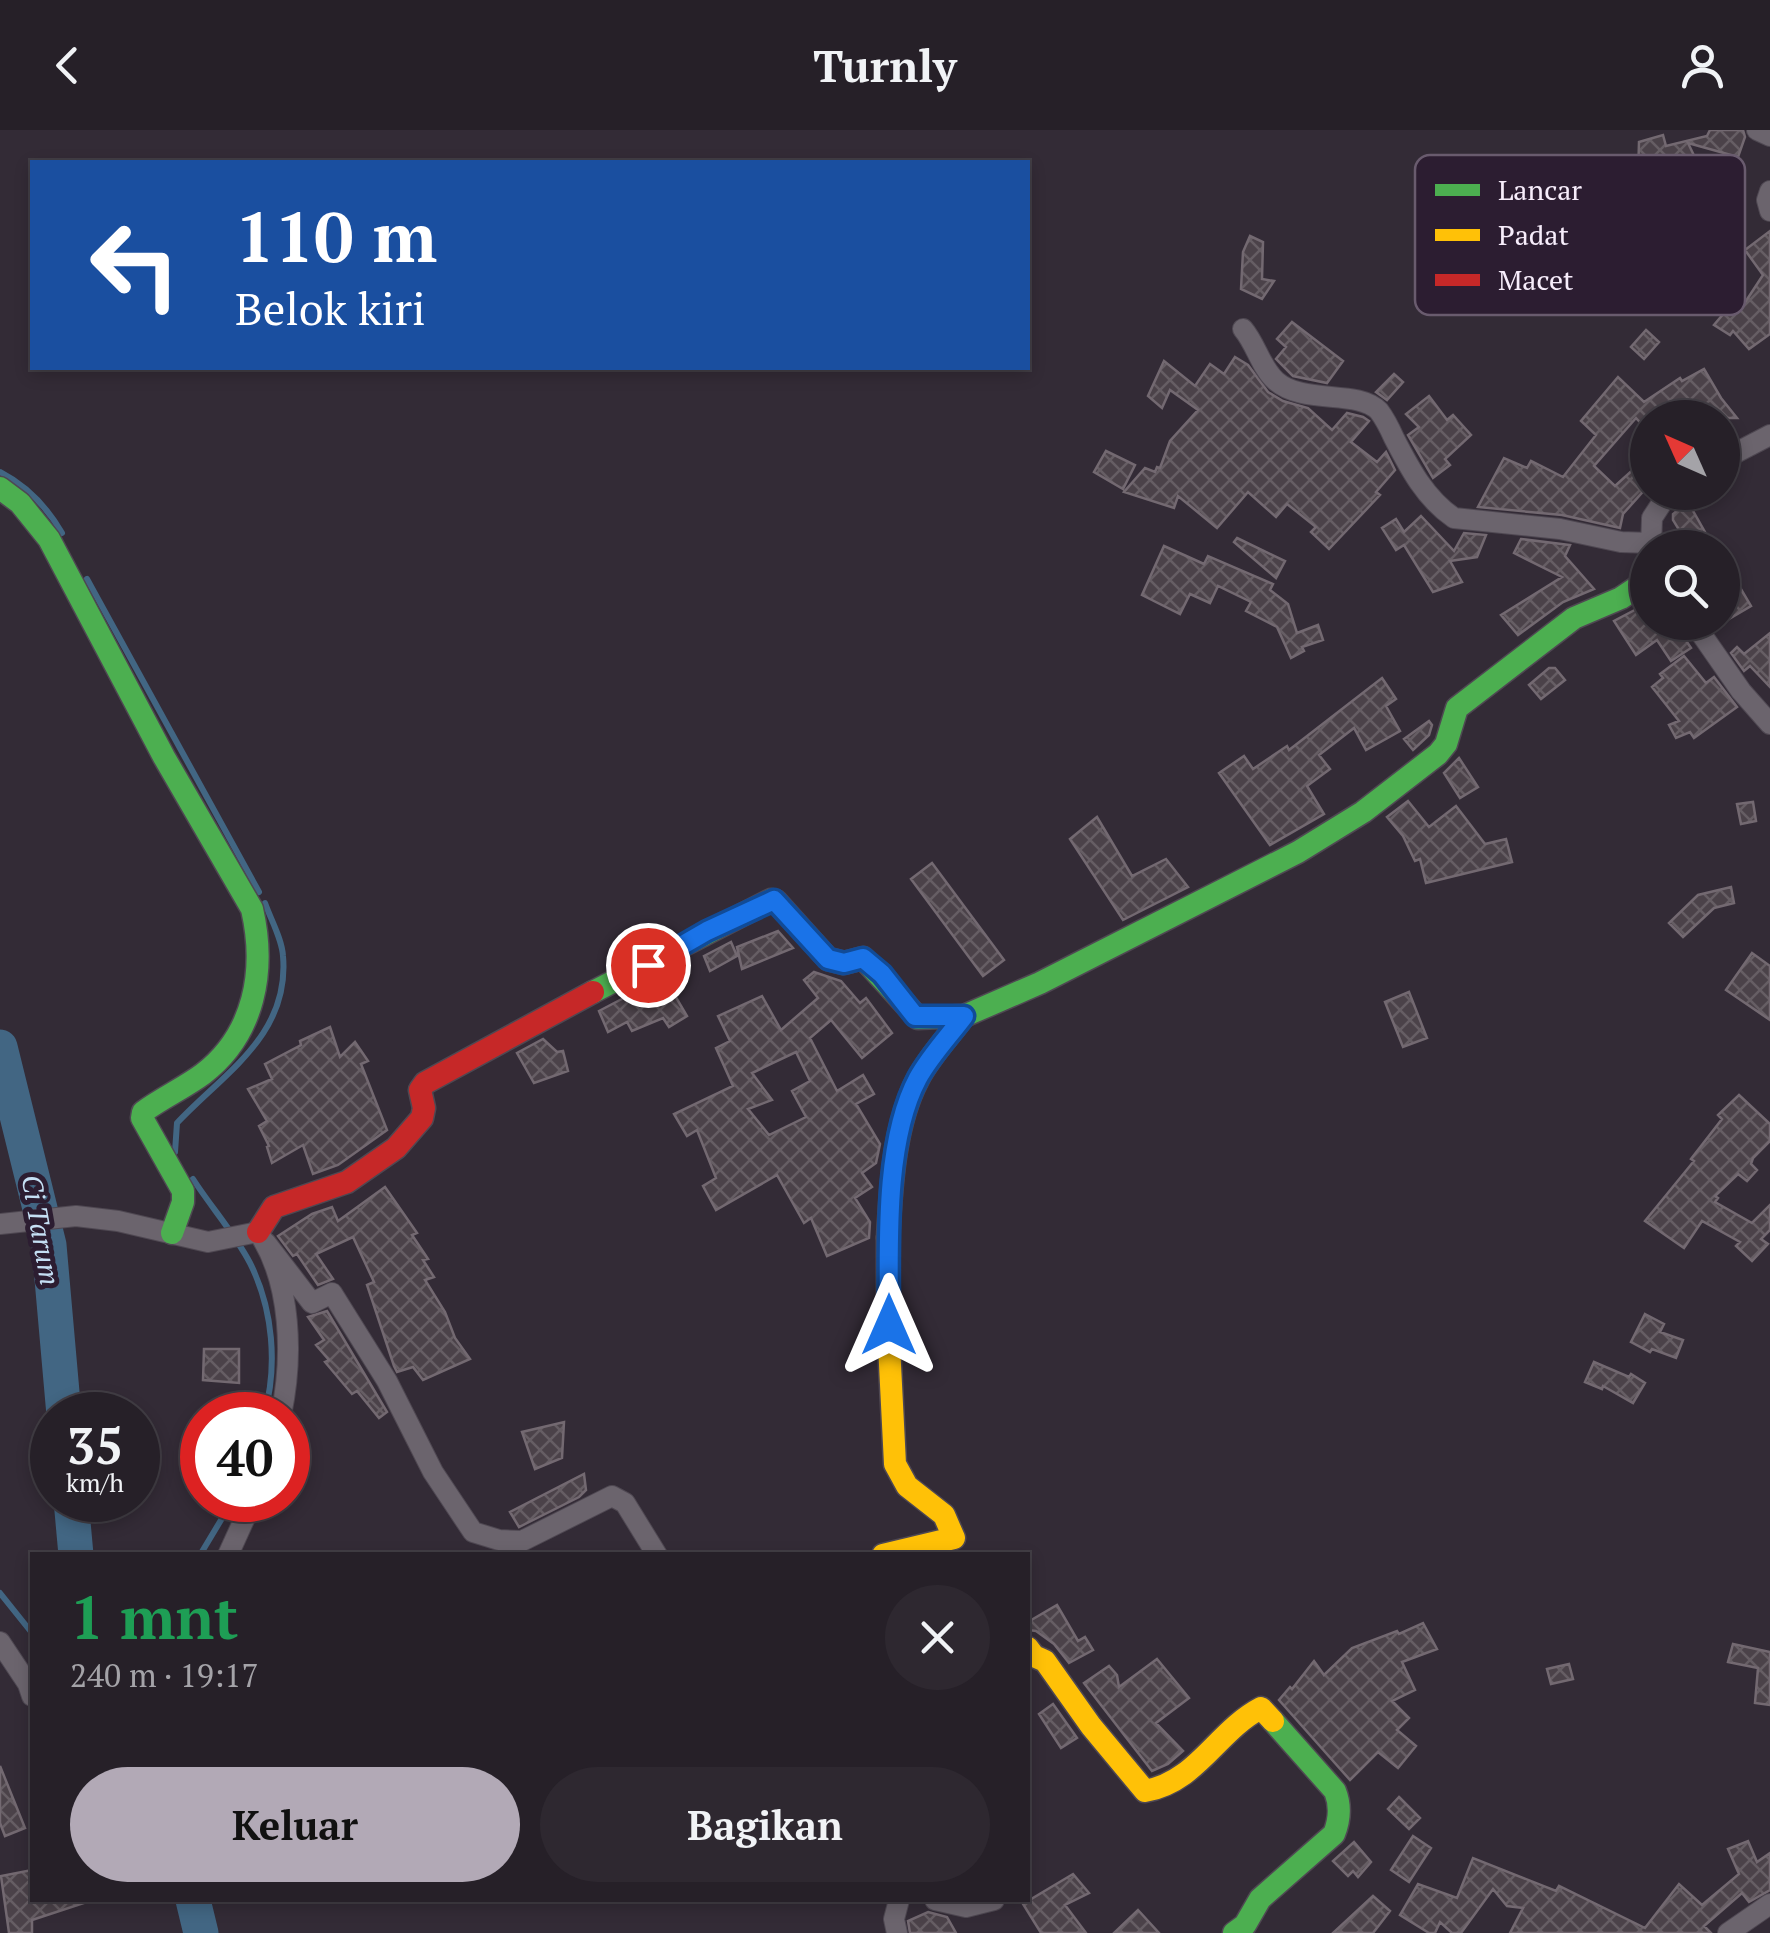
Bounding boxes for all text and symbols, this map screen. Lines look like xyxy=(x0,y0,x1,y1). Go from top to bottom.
text: Turnly xyxy=(813,35,957,95)
icon: back xyxy=(40,38,95,93)
icon: person xyxy=(1675,38,1730,93)
legend xyxy=(1415,155,1745,315)
text: Lancar xyxy=(1498,171,1582,208)
text: 110 m xyxy=(235,189,437,282)
icon: left xyxy=(70,200,200,330)
text: Padat xyxy=(1498,216,1569,253)
text: Macet xyxy=(1498,261,1574,298)
text: Belok kiri xyxy=(235,278,426,338)
north arrow xyxy=(1630,400,1740,510)
map controls xyxy=(1630,400,1740,640)
button: search xyxy=(1630,530,1740,640)
pin xyxy=(606,923,691,1008)
icon: arrive xyxy=(621,938,676,993)
water label: Ci Tarum xyxy=(14,1172,69,1288)
position arrow xyxy=(837,1273,941,1377)
speed limit sign: 40 xyxy=(180,1392,310,1522)
text: 35 xyxy=(67,1412,123,1478)
text: km/h xyxy=(66,1466,124,1499)
text: 1 mnt xyxy=(70,1577,238,1656)
button: close xyxy=(885,1585,990,1690)
text: 240 m · 19:17 xyxy=(70,1654,258,1696)
button: Keluar xyxy=(70,1767,520,1882)
button: Bagikan xyxy=(540,1767,990,1882)

